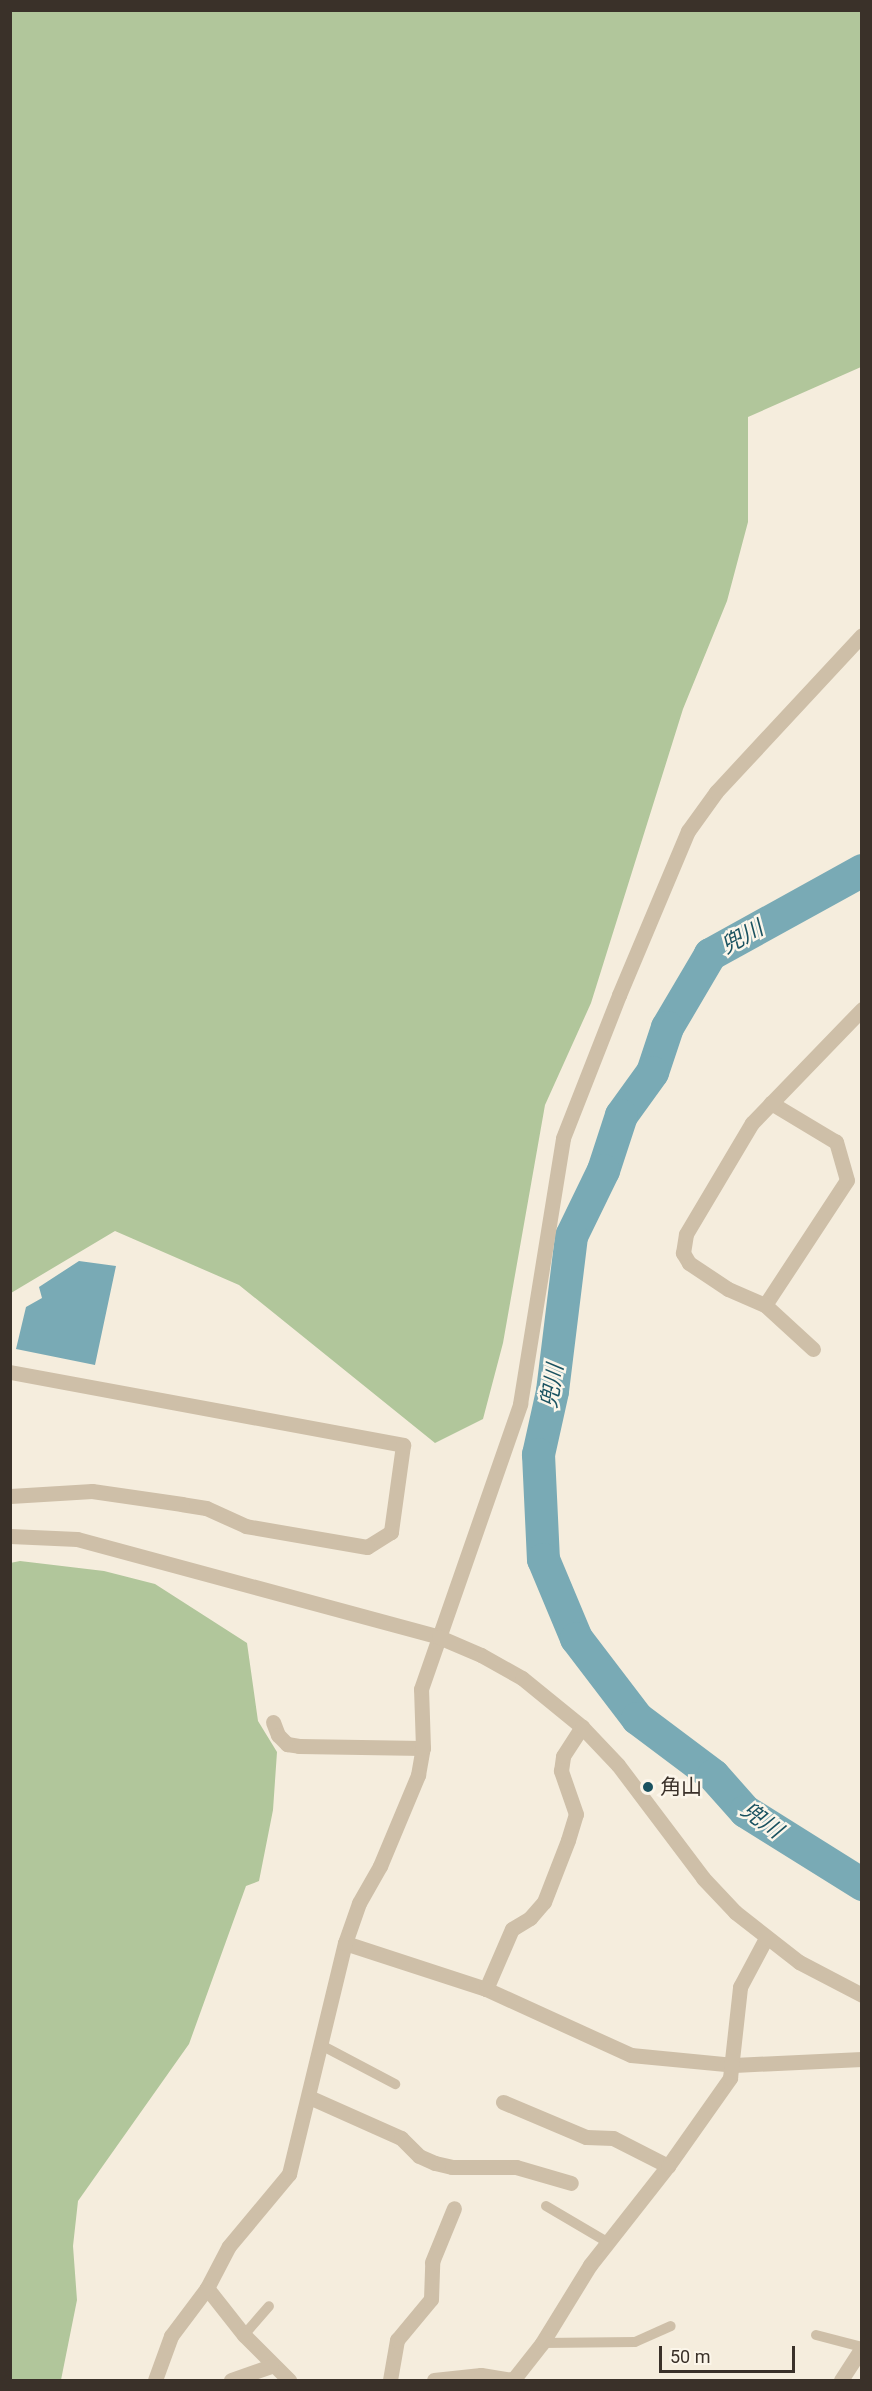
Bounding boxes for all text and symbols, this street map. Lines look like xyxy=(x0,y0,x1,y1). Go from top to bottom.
water label: 兜川 xyxy=(716,915,768,959)
water label: 兜川 xyxy=(536,1362,568,1410)
place label: 角山 xyxy=(660,1774,702,1800)
marker: 角山 xyxy=(641,1780,655,1794)
water label: 兜川 xyxy=(736,1796,788,1844)
scale bar xyxy=(662,2334,798,2372)
text: 50 m xyxy=(670,2346,710,2367)

